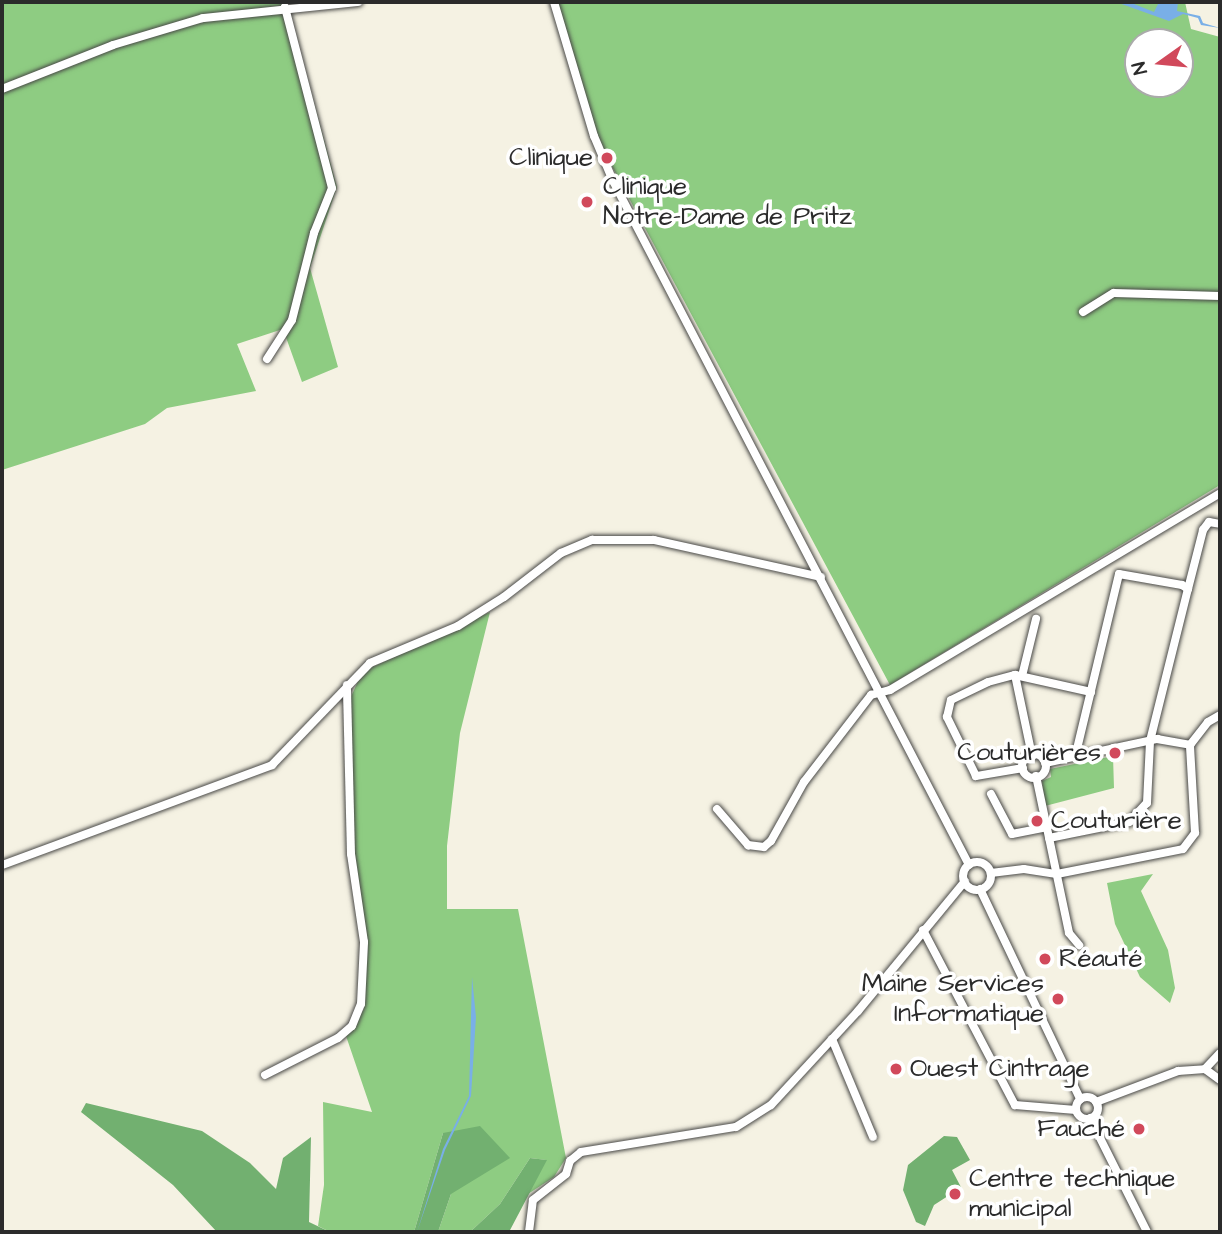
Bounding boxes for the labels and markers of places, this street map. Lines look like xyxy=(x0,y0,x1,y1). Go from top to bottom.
place label: Clinique xyxy=(509,142,593,174)
marker: Clinique xyxy=(599,150,615,166)
place label: Clinique Notre-Dame de Pritz xyxy=(603,171,852,232)
marker: Clinique Notre-Dame de Pritz xyxy=(577,192,597,212)
place label: Couturières xyxy=(957,737,1101,769)
marker: Couturières xyxy=(1107,745,1123,761)
place label: Couturière xyxy=(1051,805,1182,837)
marker: Couturière xyxy=(1029,813,1045,829)
place label: Réauté xyxy=(1059,943,1143,975)
marker: Réauté xyxy=(1037,951,1053,967)
place label: Maine Services Informatique xyxy=(862,968,1044,1030)
marker: Maine Services Informatique xyxy=(1050,991,1066,1007)
place label: Ouest Cintrage xyxy=(910,1053,1090,1085)
marker: Ouest Cintrage xyxy=(888,1061,904,1077)
place label: Fauché xyxy=(1037,1113,1125,1145)
marker: Fauché xyxy=(1131,1121,1147,1137)
place label: Centre technique municipal xyxy=(969,1163,1175,1224)
marker: Centre technique municipal xyxy=(947,1186,963,1202)

